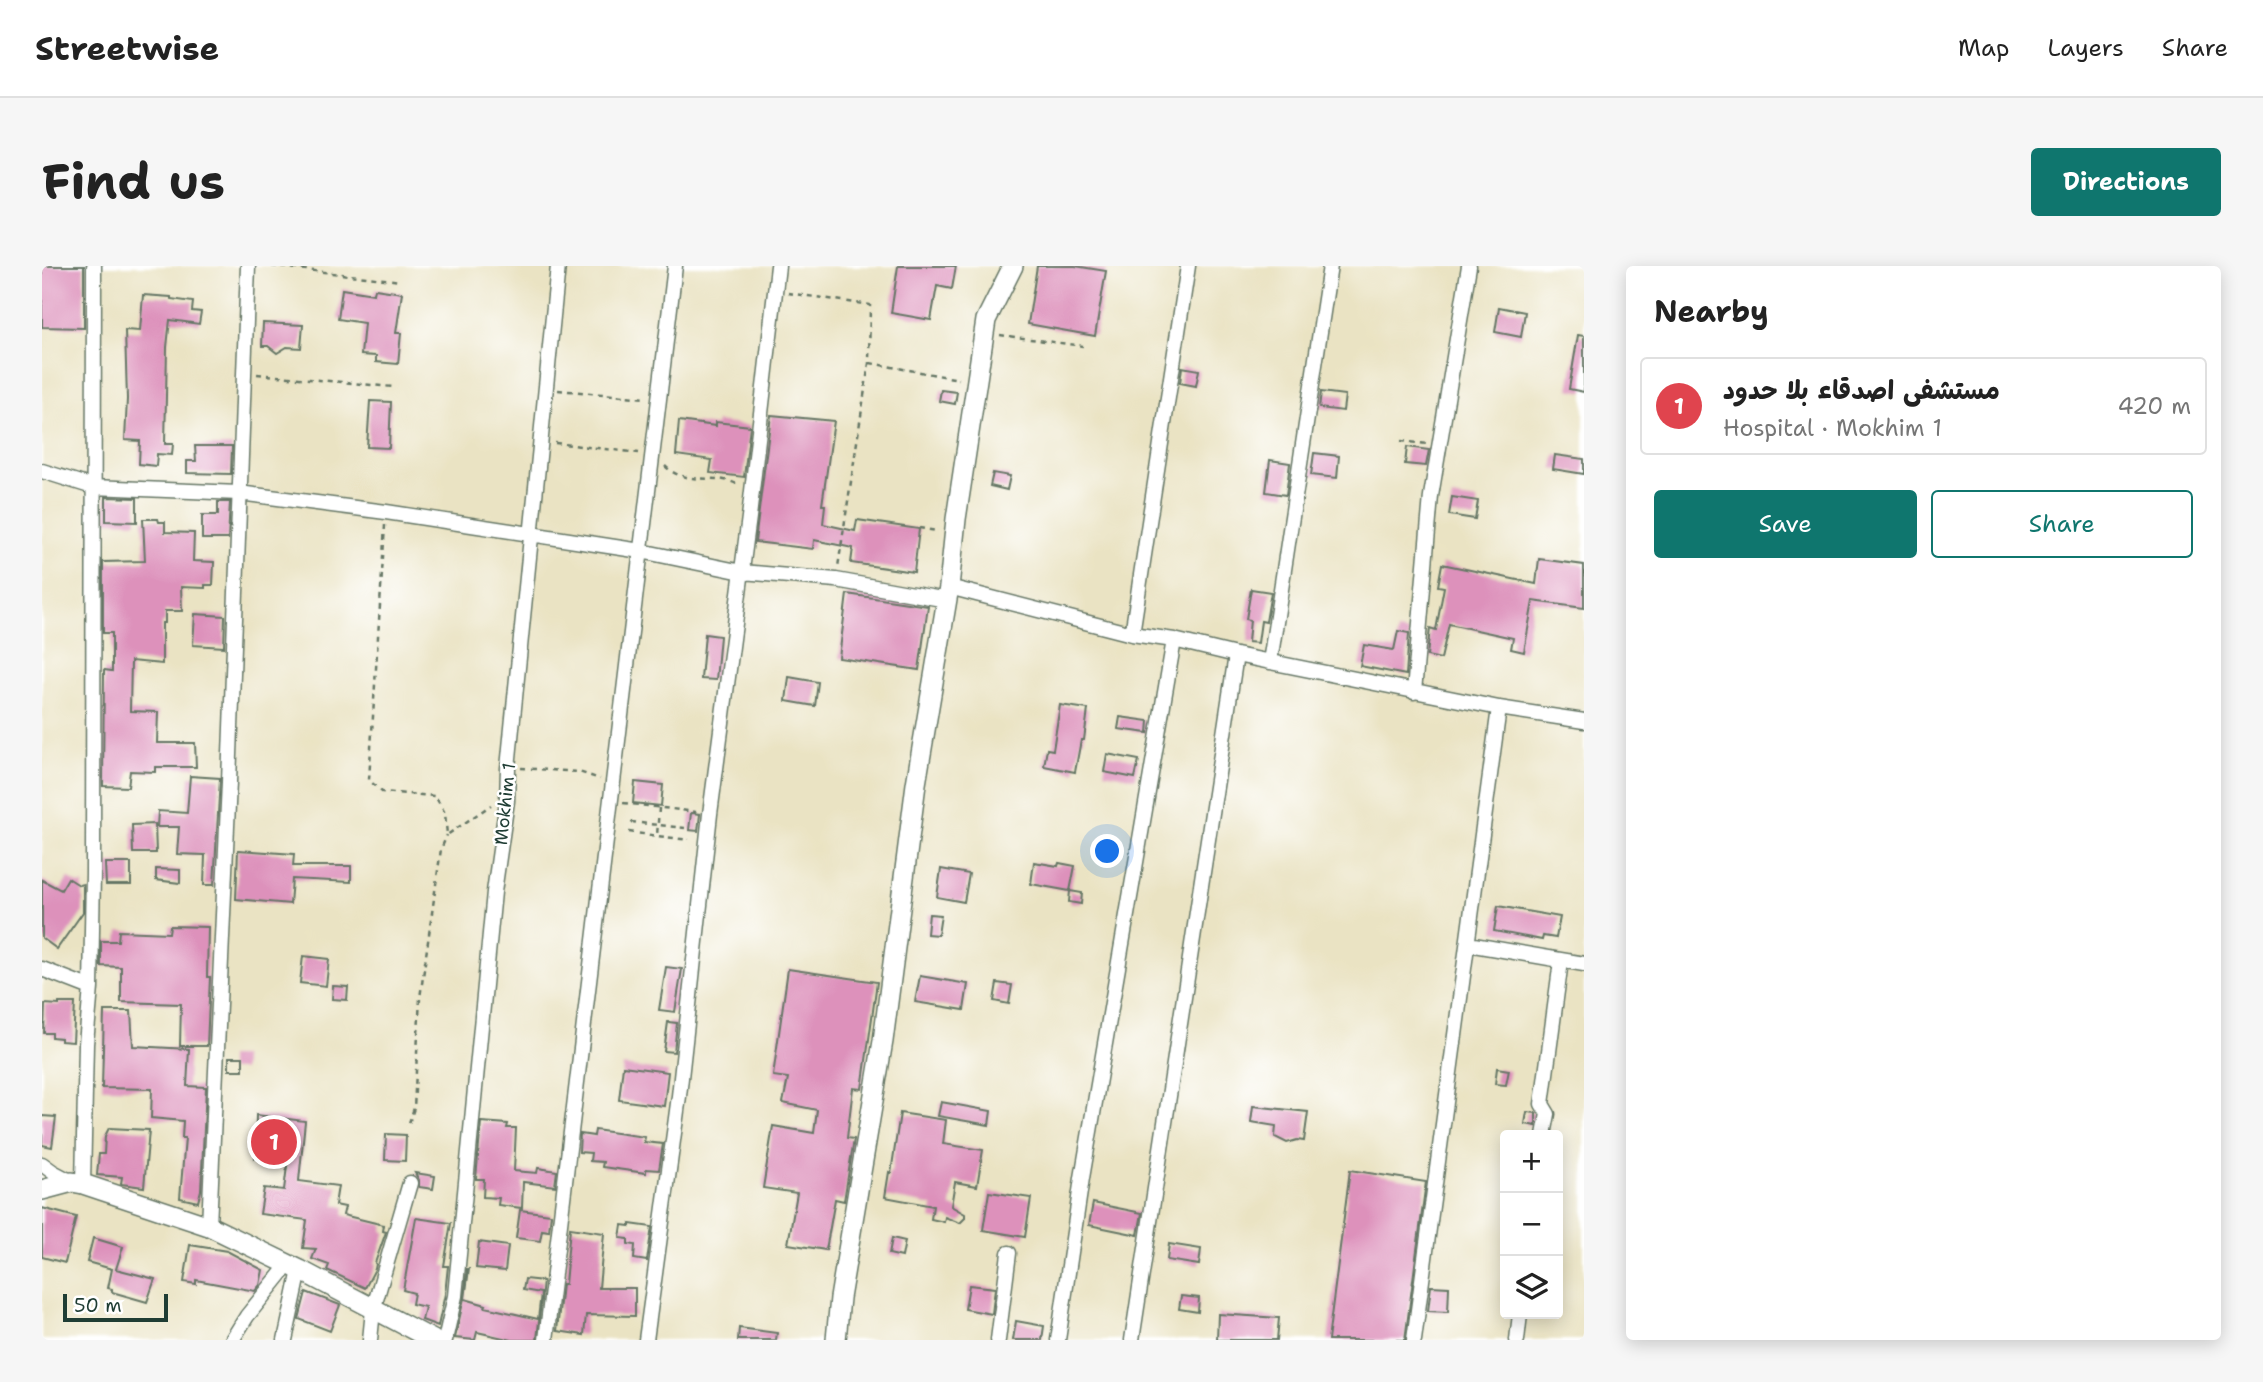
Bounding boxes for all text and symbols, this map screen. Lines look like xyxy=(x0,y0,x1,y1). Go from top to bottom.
text: Streetwise xyxy=(35,26,219,71)
text: Map xyxy=(1958,32,2009,64)
text: Layers xyxy=(2047,32,2124,64)
text: Share xyxy=(2162,32,2228,64)
button: Directions xyxy=(2031,148,2221,216)
text: Find us xyxy=(42,149,225,215)
text: Nearby xyxy=(1654,291,1769,332)
text: مستشفى اصدقاء بلا حدود xyxy=(1723,372,2000,407)
text: 1 xyxy=(1674,391,1684,421)
text: 420 m xyxy=(2117,391,2191,421)
text: Hospital · Mokhim 1 xyxy=(1723,413,1942,443)
button: Save xyxy=(1654,490,1917,558)
button: Share xyxy=(1931,490,2193,558)
street label: Mokhim 1 xyxy=(489,762,521,846)
your location xyxy=(1090,834,1124,868)
pin: 1 xyxy=(251,1116,297,1168)
map controls xyxy=(1500,1130,1563,1319)
button: + xyxy=(1500,1130,1563,1193)
button: − xyxy=(1500,1193,1563,1256)
button: layers xyxy=(1500,1256,1563,1319)
scale bar xyxy=(63,1291,168,1323)
text: 50 m xyxy=(74,1293,122,1318)

